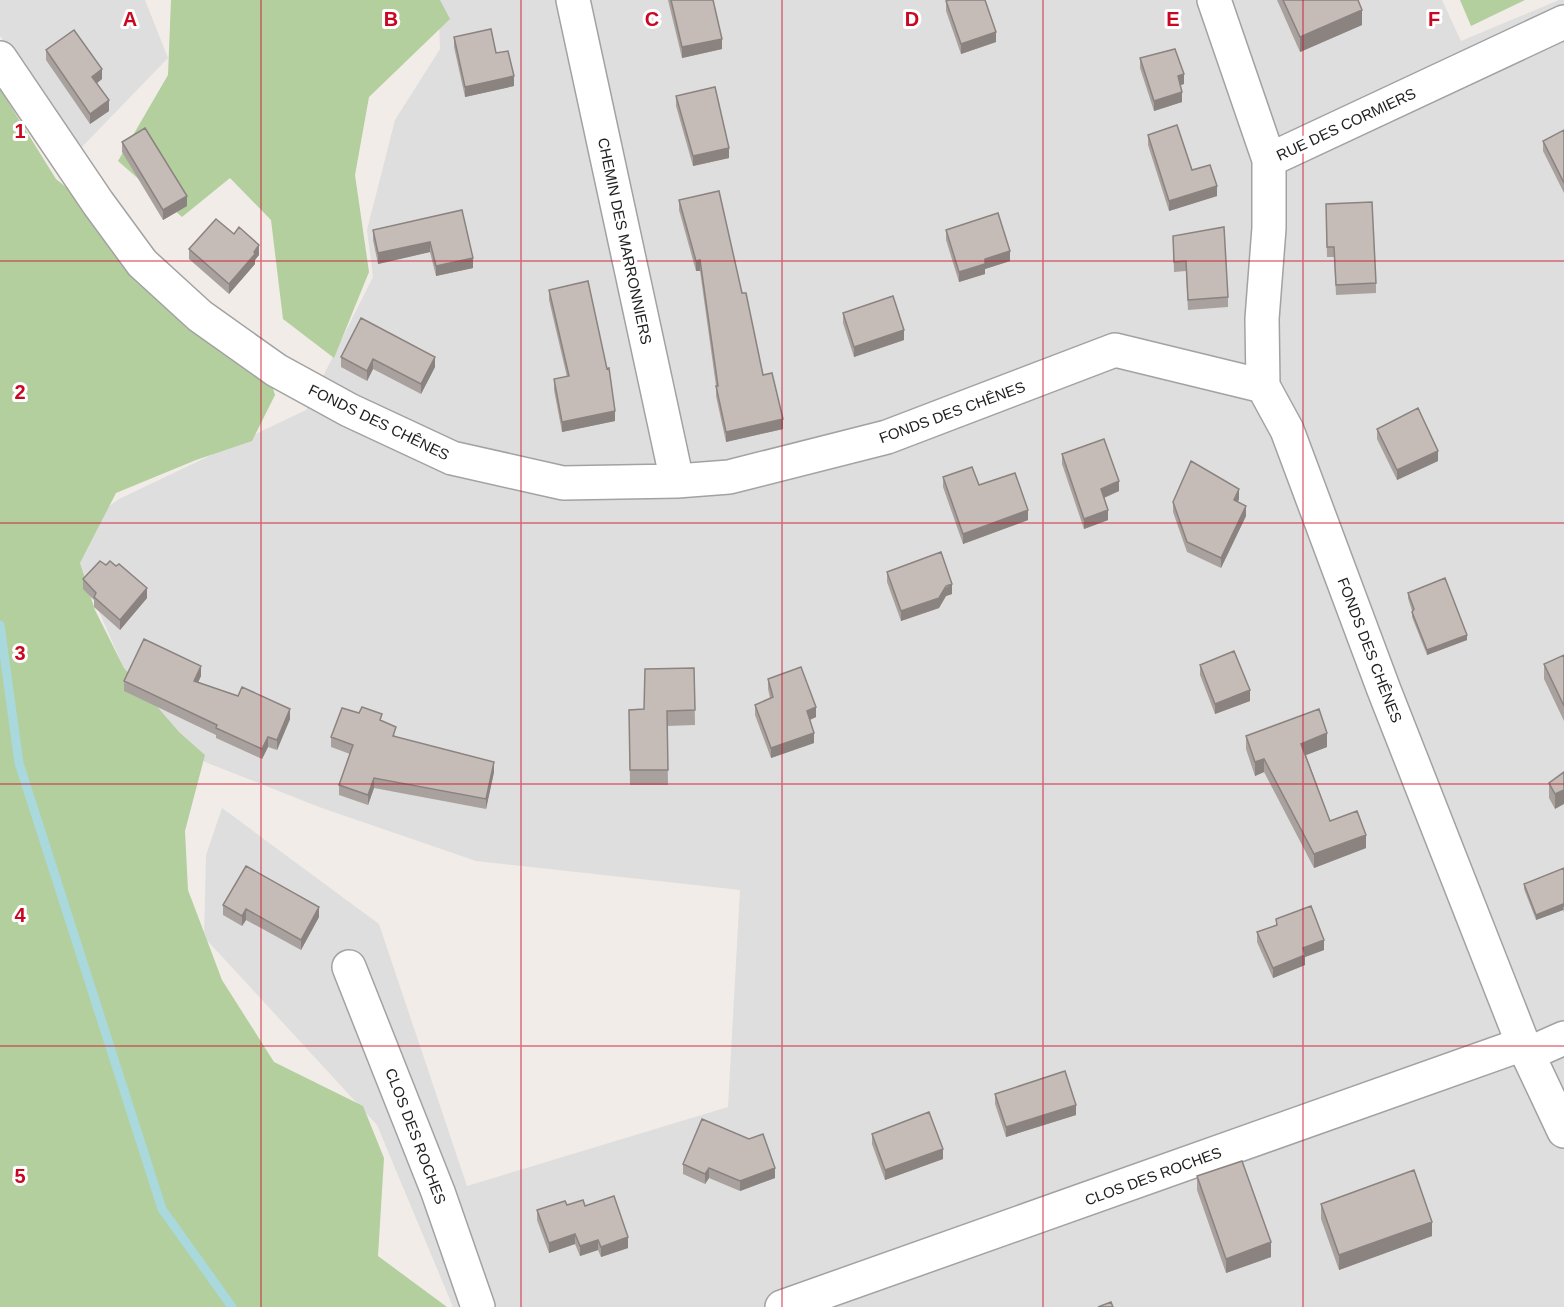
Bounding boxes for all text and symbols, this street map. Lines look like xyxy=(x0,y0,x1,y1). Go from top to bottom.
text: A xyxy=(123,8,137,30)
text: B xyxy=(384,8,398,30)
text: C xyxy=(645,8,659,30)
text: D xyxy=(905,8,919,30)
text: E xyxy=(1166,8,1180,30)
text: F xyxy=(1428,8,1440,30)
street label: RUE DES CORMIERS xyxy=(1274,84,1418,164)
text: 1 xyxy=(14,120,26,142)
street label: CHEMIN DES MARRONNIERS xyxy=(595,136,655,346)
street label: FONDS DES CHÊNES xyxy=(877,378,1027,446)
text: 2 xyxy=(14,381,26,403)
street label: FONDS DES CHÊNES xyxy=(306,381,452,463)
street label: FONDS DES CHÊNES xyxy=(1334,575,1406,725)
text: 3 xyxy=(14,642,26,664)
text: 4 xyxy=(14,904,26,926)
street label: CLOS DES ROCHES xyxy=(382,1066,450,1206)
street label: CLOS DES ROCHES xyxy=(1082,1143,1224,1209)
text: 5 xyxy=(14,1165,26,1187)

